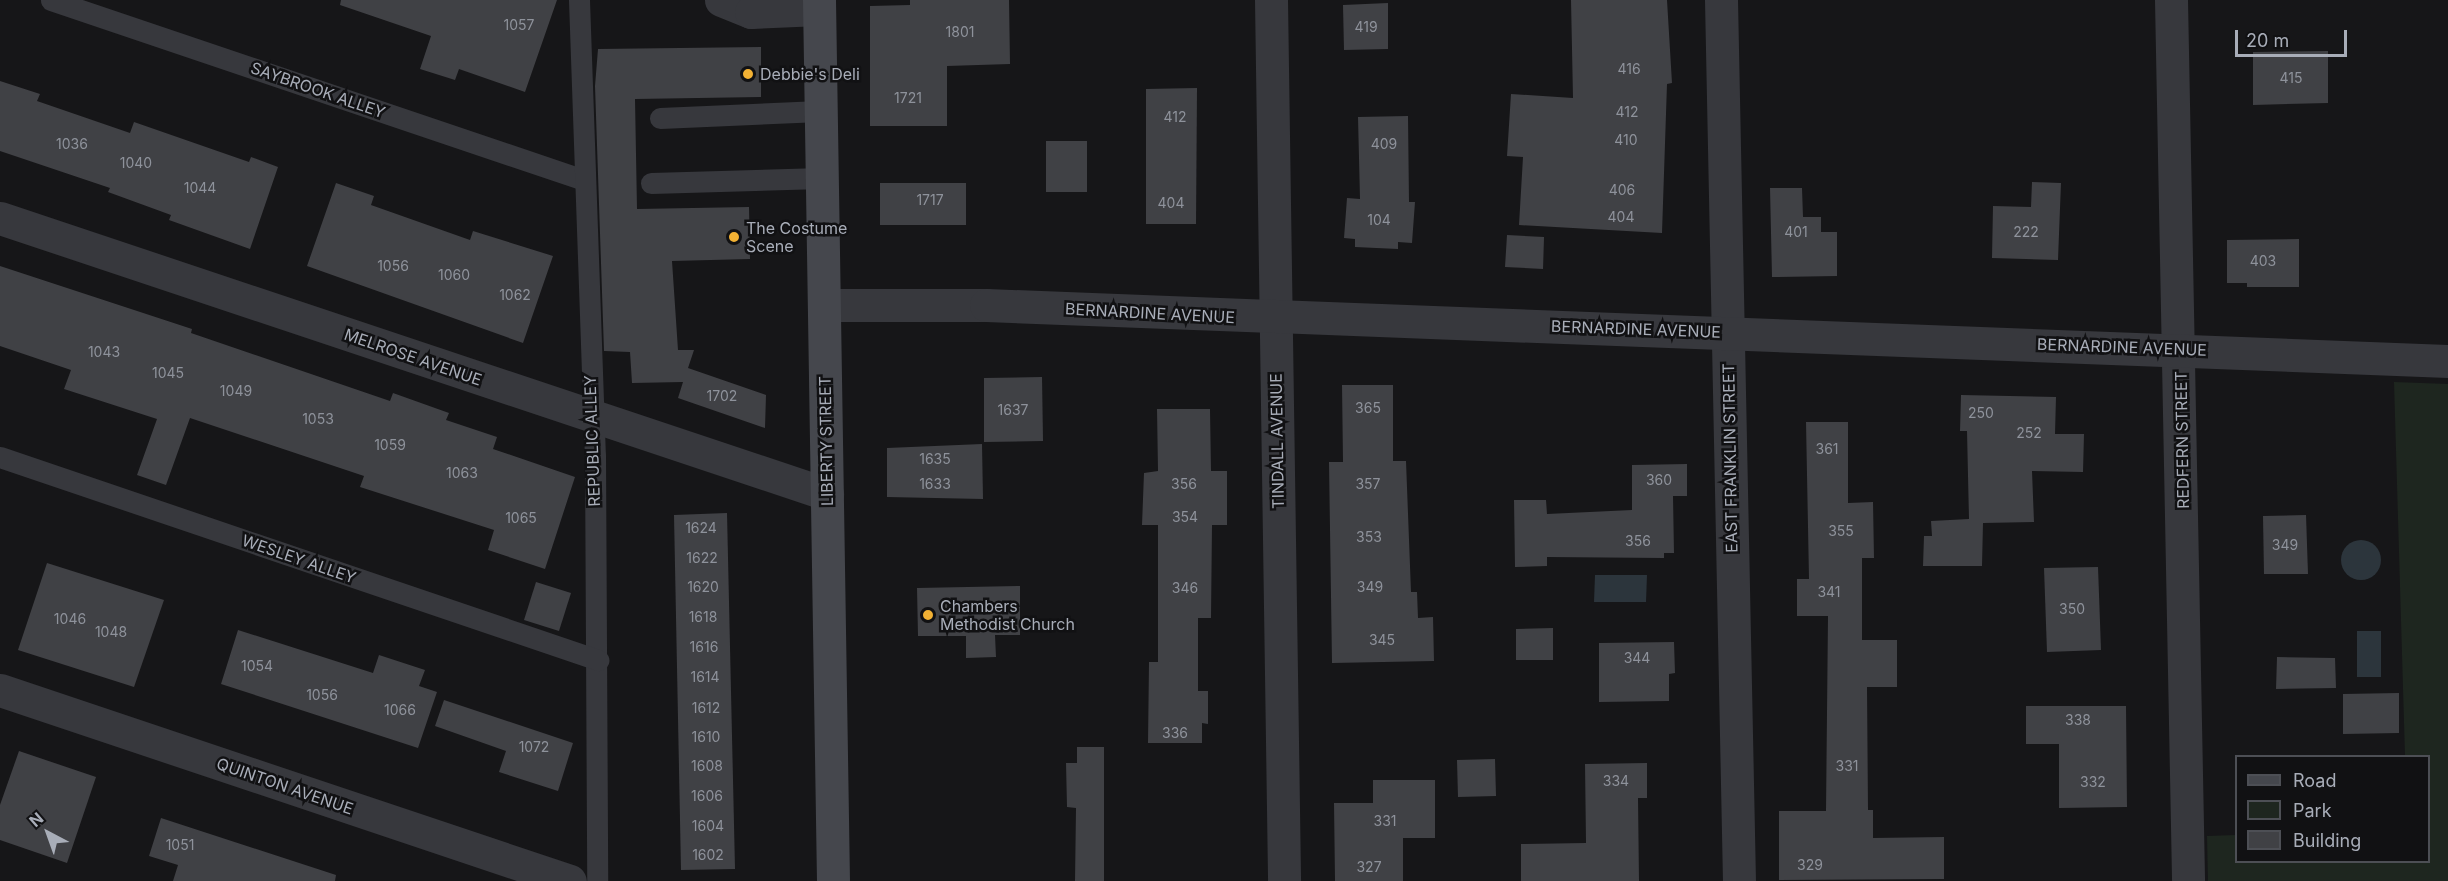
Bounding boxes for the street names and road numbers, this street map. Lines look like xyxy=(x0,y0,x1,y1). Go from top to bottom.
street label: SAYBROOK ALLEY xyxy=(248,58,388,122)
street label: BERNARDINE AVENUE xyxy=(1065,299,1235,327)
street label: BERNARDINE AVENUE xyxy=(1551,316,1721,342)
street label: MELROSE AVENUE xyxy=(342,324,484,390)
street label: BERNARDINE AVENUE xyxy=(2037,334,2207,360)
street label: EAST FRANKLIN STREET xyxy=(1719,363,1741,553)
street label: REDFERN STREET xyxy=(2171,371,2193,509)
street label: TINDALL AVENUE xyxy=(1266,373,1288,509)
street label: REPUBLIC ALLEY xyxy=(580,375,604,507)
street label: LIBERTY STREET xyxy=(815,376,837,506)
street label: WESLEY ALLEY xyxy=(239,531,359,587)
street label: QUINTON AVENUE xyxy=(214,754,356,818)

